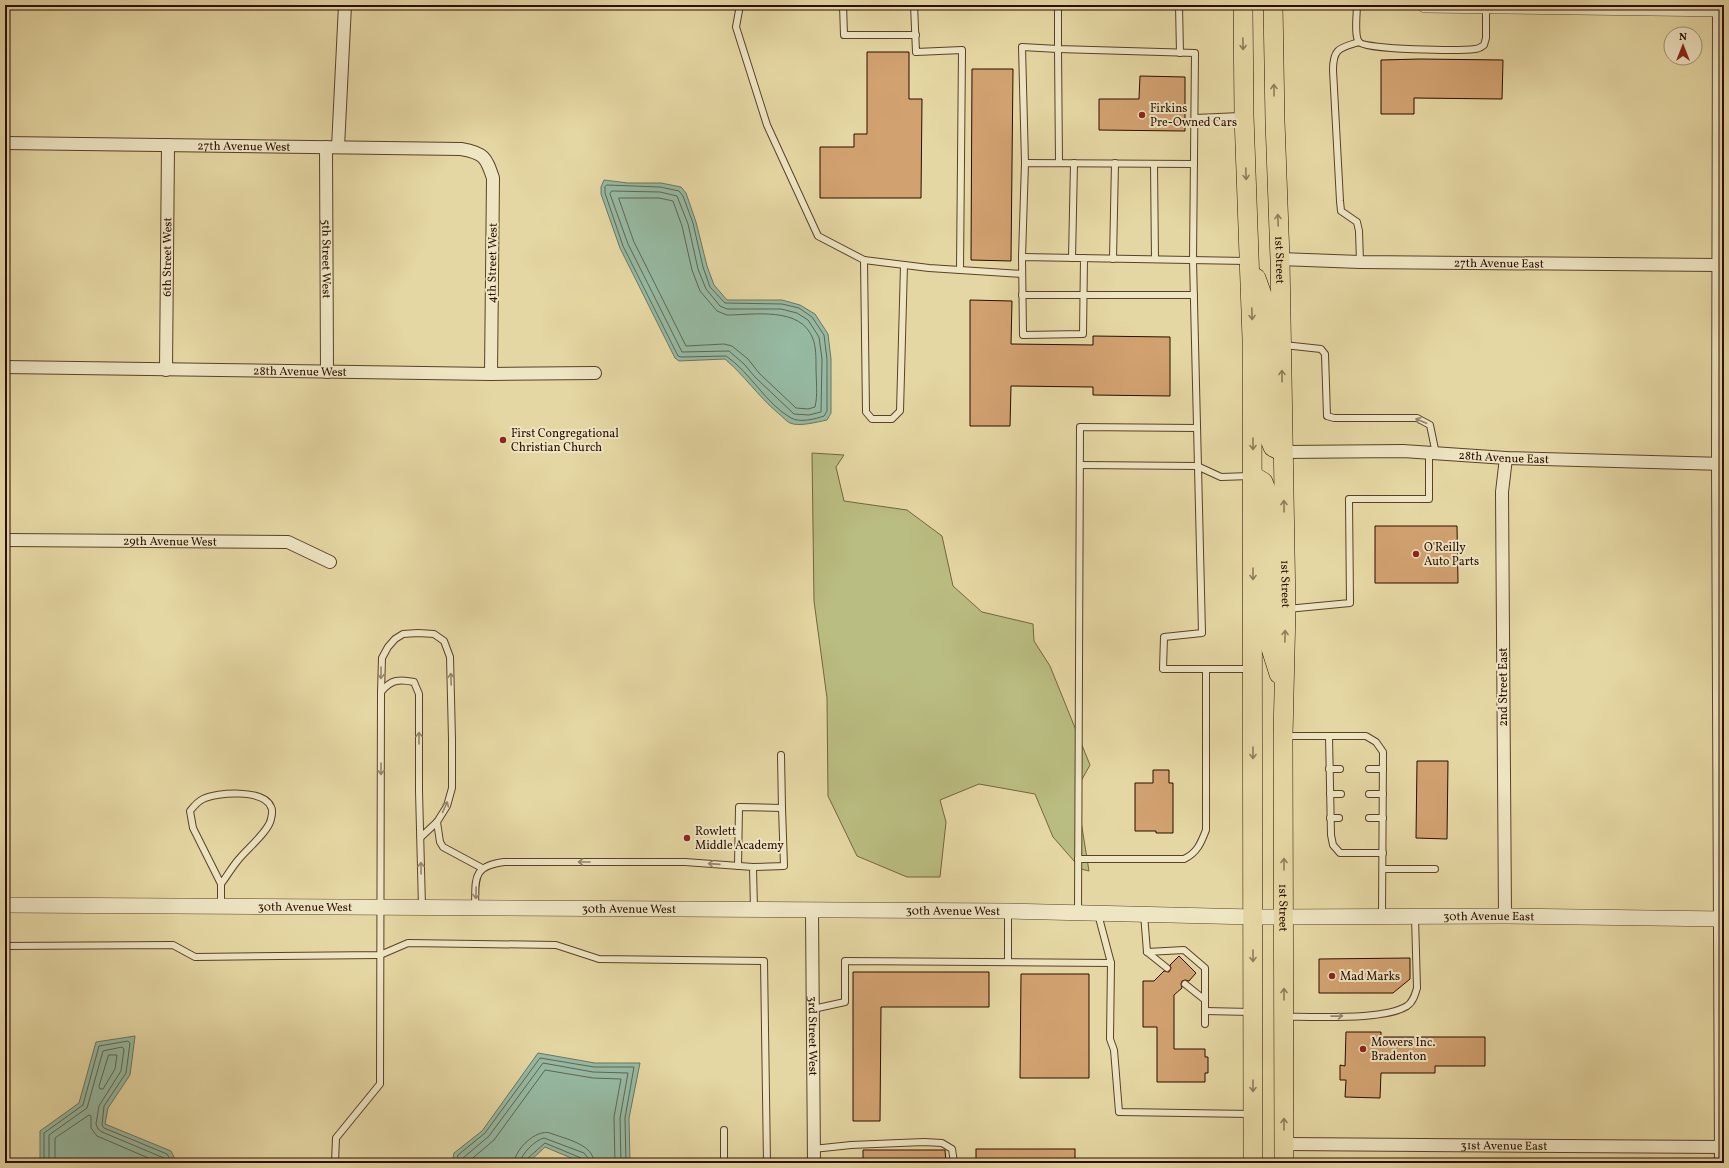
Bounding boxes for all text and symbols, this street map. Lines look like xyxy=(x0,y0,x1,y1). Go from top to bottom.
north arrow xyxy=(1663,26,1703,66)
text: N xyxy=(1679,30,1687,45)
one-way arrow xyxy=(1239,37,1247,50)
one-way arrow xyxy=(1270,84,1278,97)
place label: Firkins Pre-Owned Cars xyxy=(1150,101,1237,131)
marker: Firkins Pre-Owned Cars xyxy=(1137,110,1147,120)
street label: 27th Avenue West xyxy=(197,139,291,156)
one-way arrow xyxy=(1243,167,1250,180)
one-way arrow xyxy=(1274,214,1282,227)
street label: 6th Street West xyxy=(160,217,176,297)
street label: 5th Street West xyxy=(317,219,334,299)
street label: 4th Street West xyxy=(484,223,502,303)
street label: 1st Street xyxy=(1270,236,1287,284)
street label: 27th Avenue East xyxy=(1454,256,1544,273)
one-way arrow xyxy=(1248,307,1255,320)
street label: 28th Avenue West xyxy=(253,364,347,381)
one-way arrow xyxy=(1278,370,1286,383)
one-way arrow xyxy=(1416,417,1428,424)
place label: First Congregational Christian Church xyxy=(511,426,619,456)
marker: First Congregational Christian Church xyxy=(498,435,508,445)
one-way arrow xyxy=(1249,437,1257,450)
street label: 28th Avenue East xyxy=(1458,448,1549,468)
one-way arrow xyxy=(1280,500,1288,513)
street label: 29th Avenue West xyxy=(123,534,217,550)
place label: O'Reilly Auto Parts xyxy=(1424,540,1479,570)
marker: O'Reilly Auto Parts xyxy=(1411,549,1421,559)
street label: 1st Street xyxy=(1276,560,1293,608)
one-way arrow xyxy=(1249,567,1257,580)
one-way arrow xyxy=(1281,630,1289,643)
street label: 2nd Street East xyxy=(1496,647,1512,727)
one-way arrow xyxy=(377,666,385,679)
one-way arrow xyxy=(447,673,454,686)
one-way arrow xyxy=(415,732,423,745)
one-way arrow xyxy=(1249,746,1257,759)
one-way arrow xyxy=(377,762,385,775)
one-way arrow xyxy=(442,802,449,814)
place label: Rowlett Middle Academy xyxy=(695,824,784,854)
marker: Rowlett Middle Academy xyxy=(682,833,692,843)
one-way arrow xyxy=(578,858,591,866)
one-way arrow xyxy=(1280,858,1288,871)
one-way arrow xyxy=(708,861,721,868)
one-way arrow xyxy=(418,862,425,875)
street label: 1st Street xyxy=(1274,884,1290,932)
one-way arrow xyxy=(472,886,480,899)
street label: 30th Avenue West xyxy=(258,900,352,916)
street label: 30th Avenue West xyxy=(582,901,676,918)
street label: 30th Avenue West xyxy=(906,903,1000,920)
street label: 30th Avenue East xyxy=(1443,909,1535,925)
one-way arrow xyxy=(1249,949,1257,962)
place label: Mad Marks xyxy=(1340,969,1400,985)
marker: Mad Marks xyxy=(1327,971,1337,981)
one-way arrow xyxy=(1280,988,1288,1001)
street label: 3rd Street West xyxy=(804,996,820,1076)
one-way arrow xyxy=(1330,1012,1343,1020)
place label: Mowers Inc. Bradenton xyxy=(1371,1035,1435,1065)
marker: Mowers Inc. Bradenton xyxy=(1358,1044,1368,1054)
one-way arrow xyxy=(1249,1079,1257,1092)
one-way arrow xyxy=(1280,1118,1288,1131)
street label: 31st Avenue East xyxy=(1461,1138,1547,1155)

